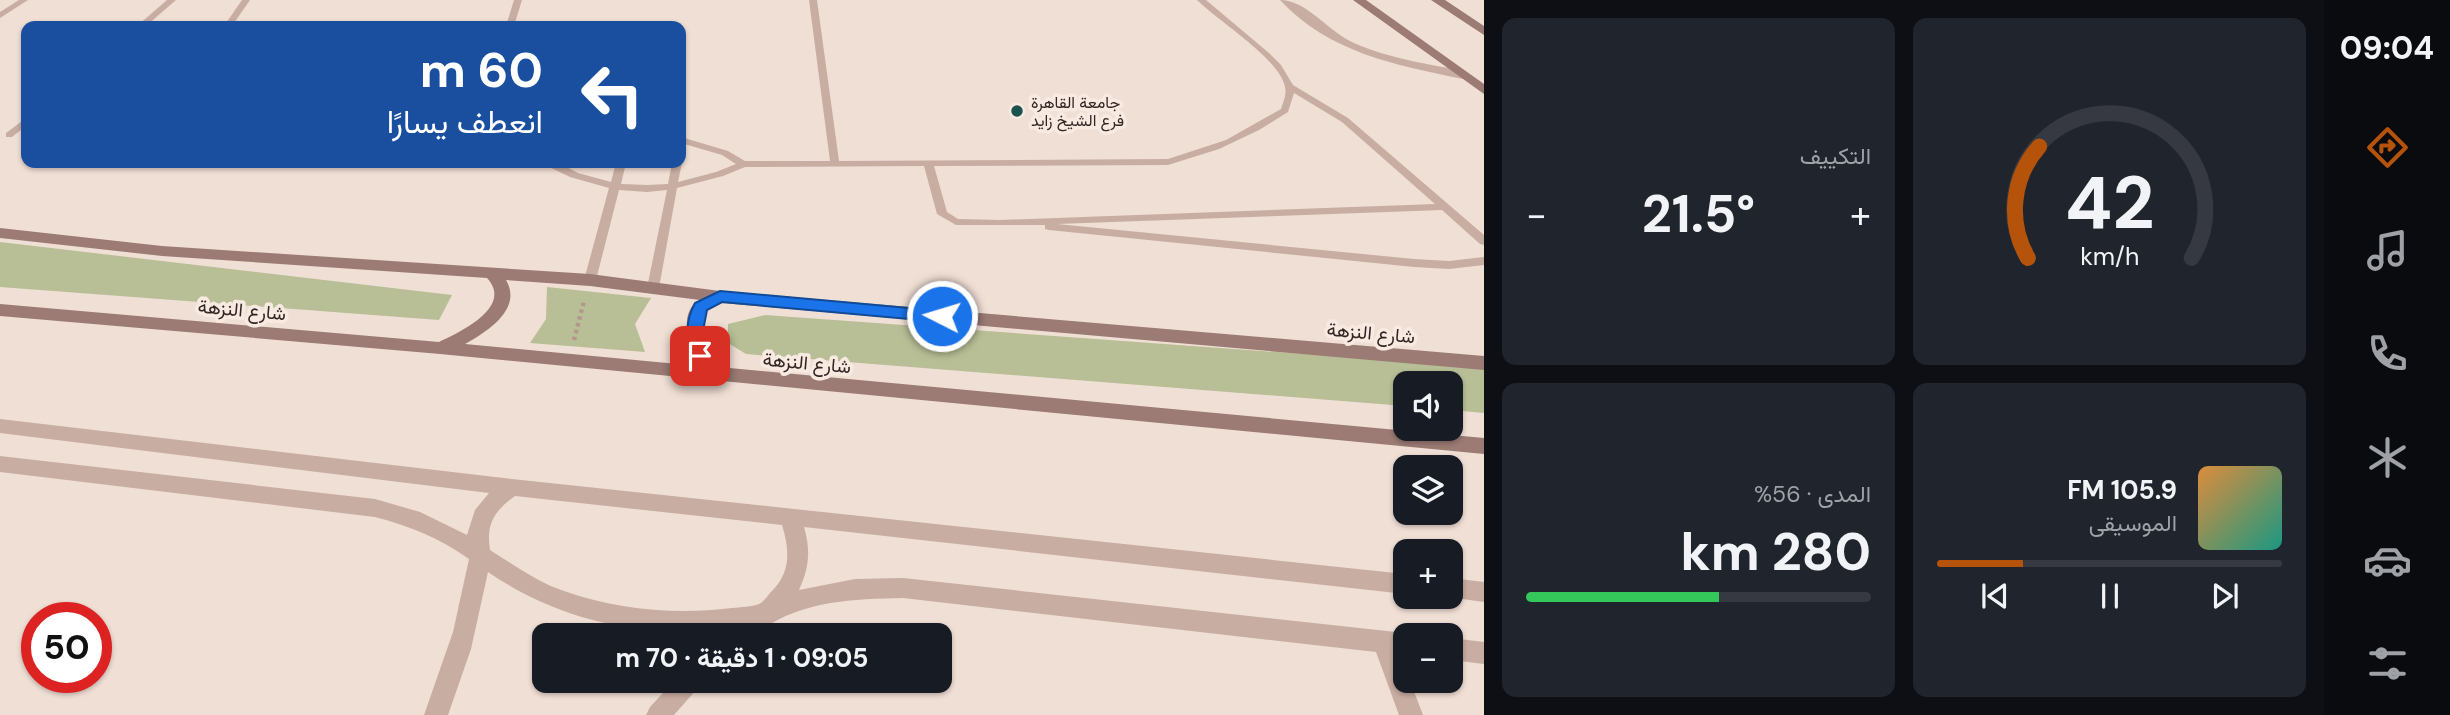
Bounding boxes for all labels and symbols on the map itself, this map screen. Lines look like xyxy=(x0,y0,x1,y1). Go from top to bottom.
place label: جامعة القاهرة فرع الشيخ زايد xyxy=(1031,92,1124,132)
marker: جامعة القاهرة فرع الشيخ زايد xyxy=(1009,103,1025,119)
position arrow xyxy=(905,279,979,353)
street label: شارع النزهة xyxy=(197,294,287,326)
street label: شارع النزهة xyxy=(1326,317,1416,349)
pin xyxy=(670,326,730,386)
street label: شارع النزهة xyxy=(762,347,852,379)
speed limit sign: 50 xyxy=(21,602,112,693)

